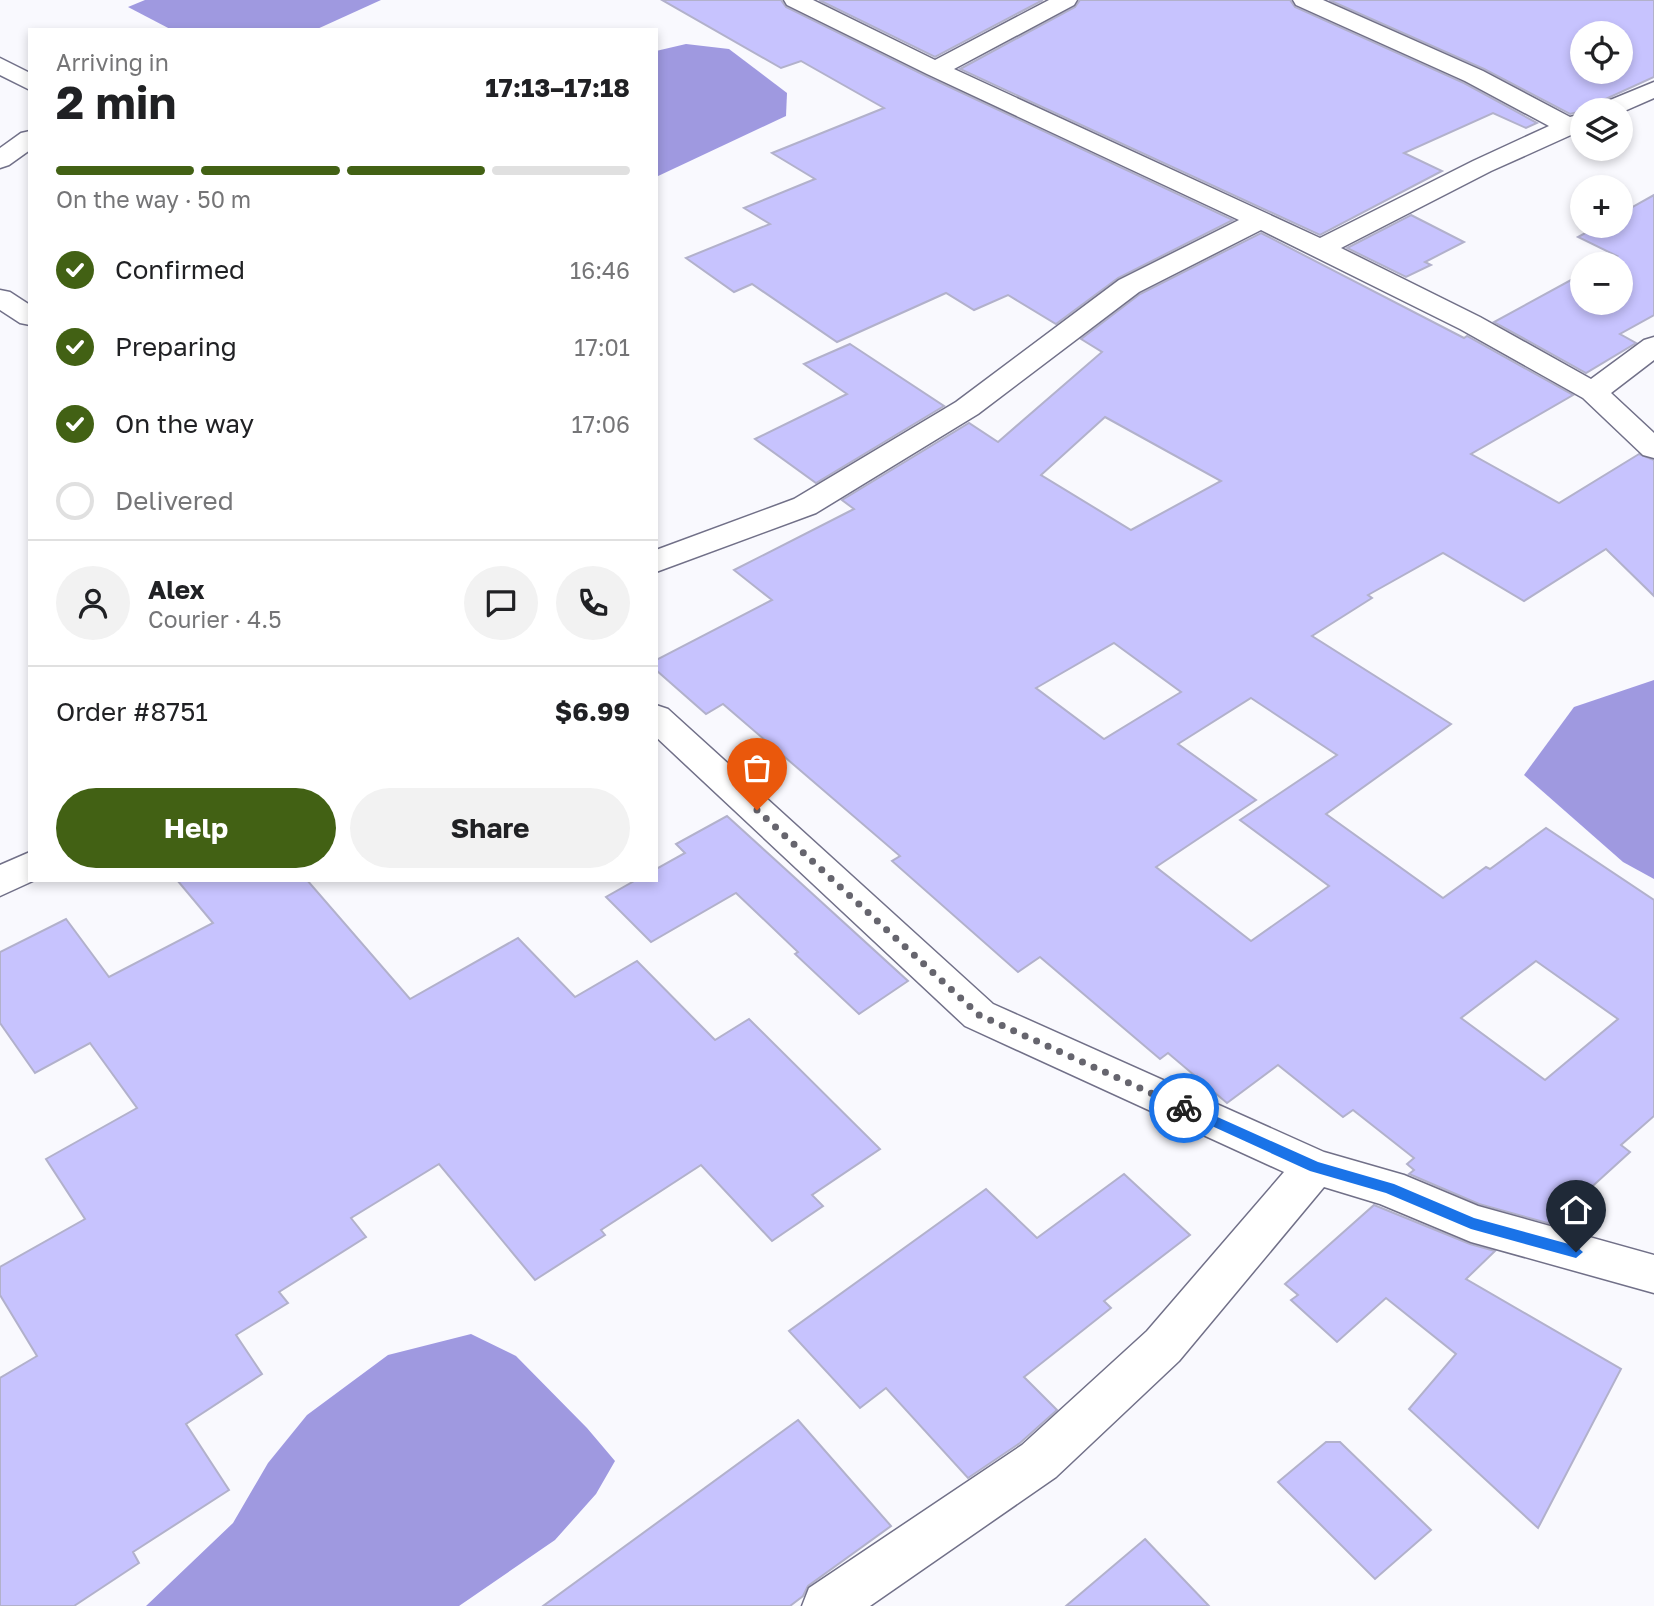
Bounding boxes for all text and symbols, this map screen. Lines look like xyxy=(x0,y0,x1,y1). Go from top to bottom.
map controls xyxy=(1570,21,1633,315)
button: locate xyxy=(1570,21,1633,84)
text: Arriving in xyxy=(56,48,169,76)
text: 17:13–17:18 xyxy=(485,72,630,103)
text: 2 min xyxy=(56,74,176,129)
button: layers xyxy=(1570,98,1633,161)
button: + xyxy=(1570,175,1633,238)
text: On the way · 50 m xyxy=(56,185,251,213)
icon: check xyxy=(56,251,94,289)
button: − xyxy=(1570,252,1633,315)
text: Confirmed xyxy=(115,254,245,285)
text: 16:46 xyxy=(570,256,630,284)
icon: check xyxy=(56,328,94,366)
text: Preparing xyxy=(115,331,237,362)
text: 17:01 xyxy=(574,333,630,361)
icon: check xyxy=(56,405,94,443)
text: On the way xyxy=(115,408,254,439)
text: 17:06 xyxy=(572,410,630,438)
text: Delivered xyxy=(115,485,234,516)
button: person xyxy=(56,566,130,640)
button: chat xyxy=(464,566,538,640)
button: phone xyxy=(556,566,630,640)
text: Alex xyxy=(148,574,205,605)
text: Courier · 4.5 xyxy=(148,605,281,633)
text: Order #8751 xyxy=(56,696,208,727)
text: $6.99 xyxy=(555,696,630,727)
pin xyxy=(727,738,787,810)
icon: bag xyxy=(738,749,776,787)
button: Help xyxy=(56,788,336,868)
button: Share xyxy=(350,788,630,868)
courier xyxy=(1149,1073,1219,1143)
icon: bike xyxy=(1165,1089,1203,1127)
pin xyxy=(1546,1180,1606,1252)
icon: home xyxy=(1557,1191,1595,1229)

